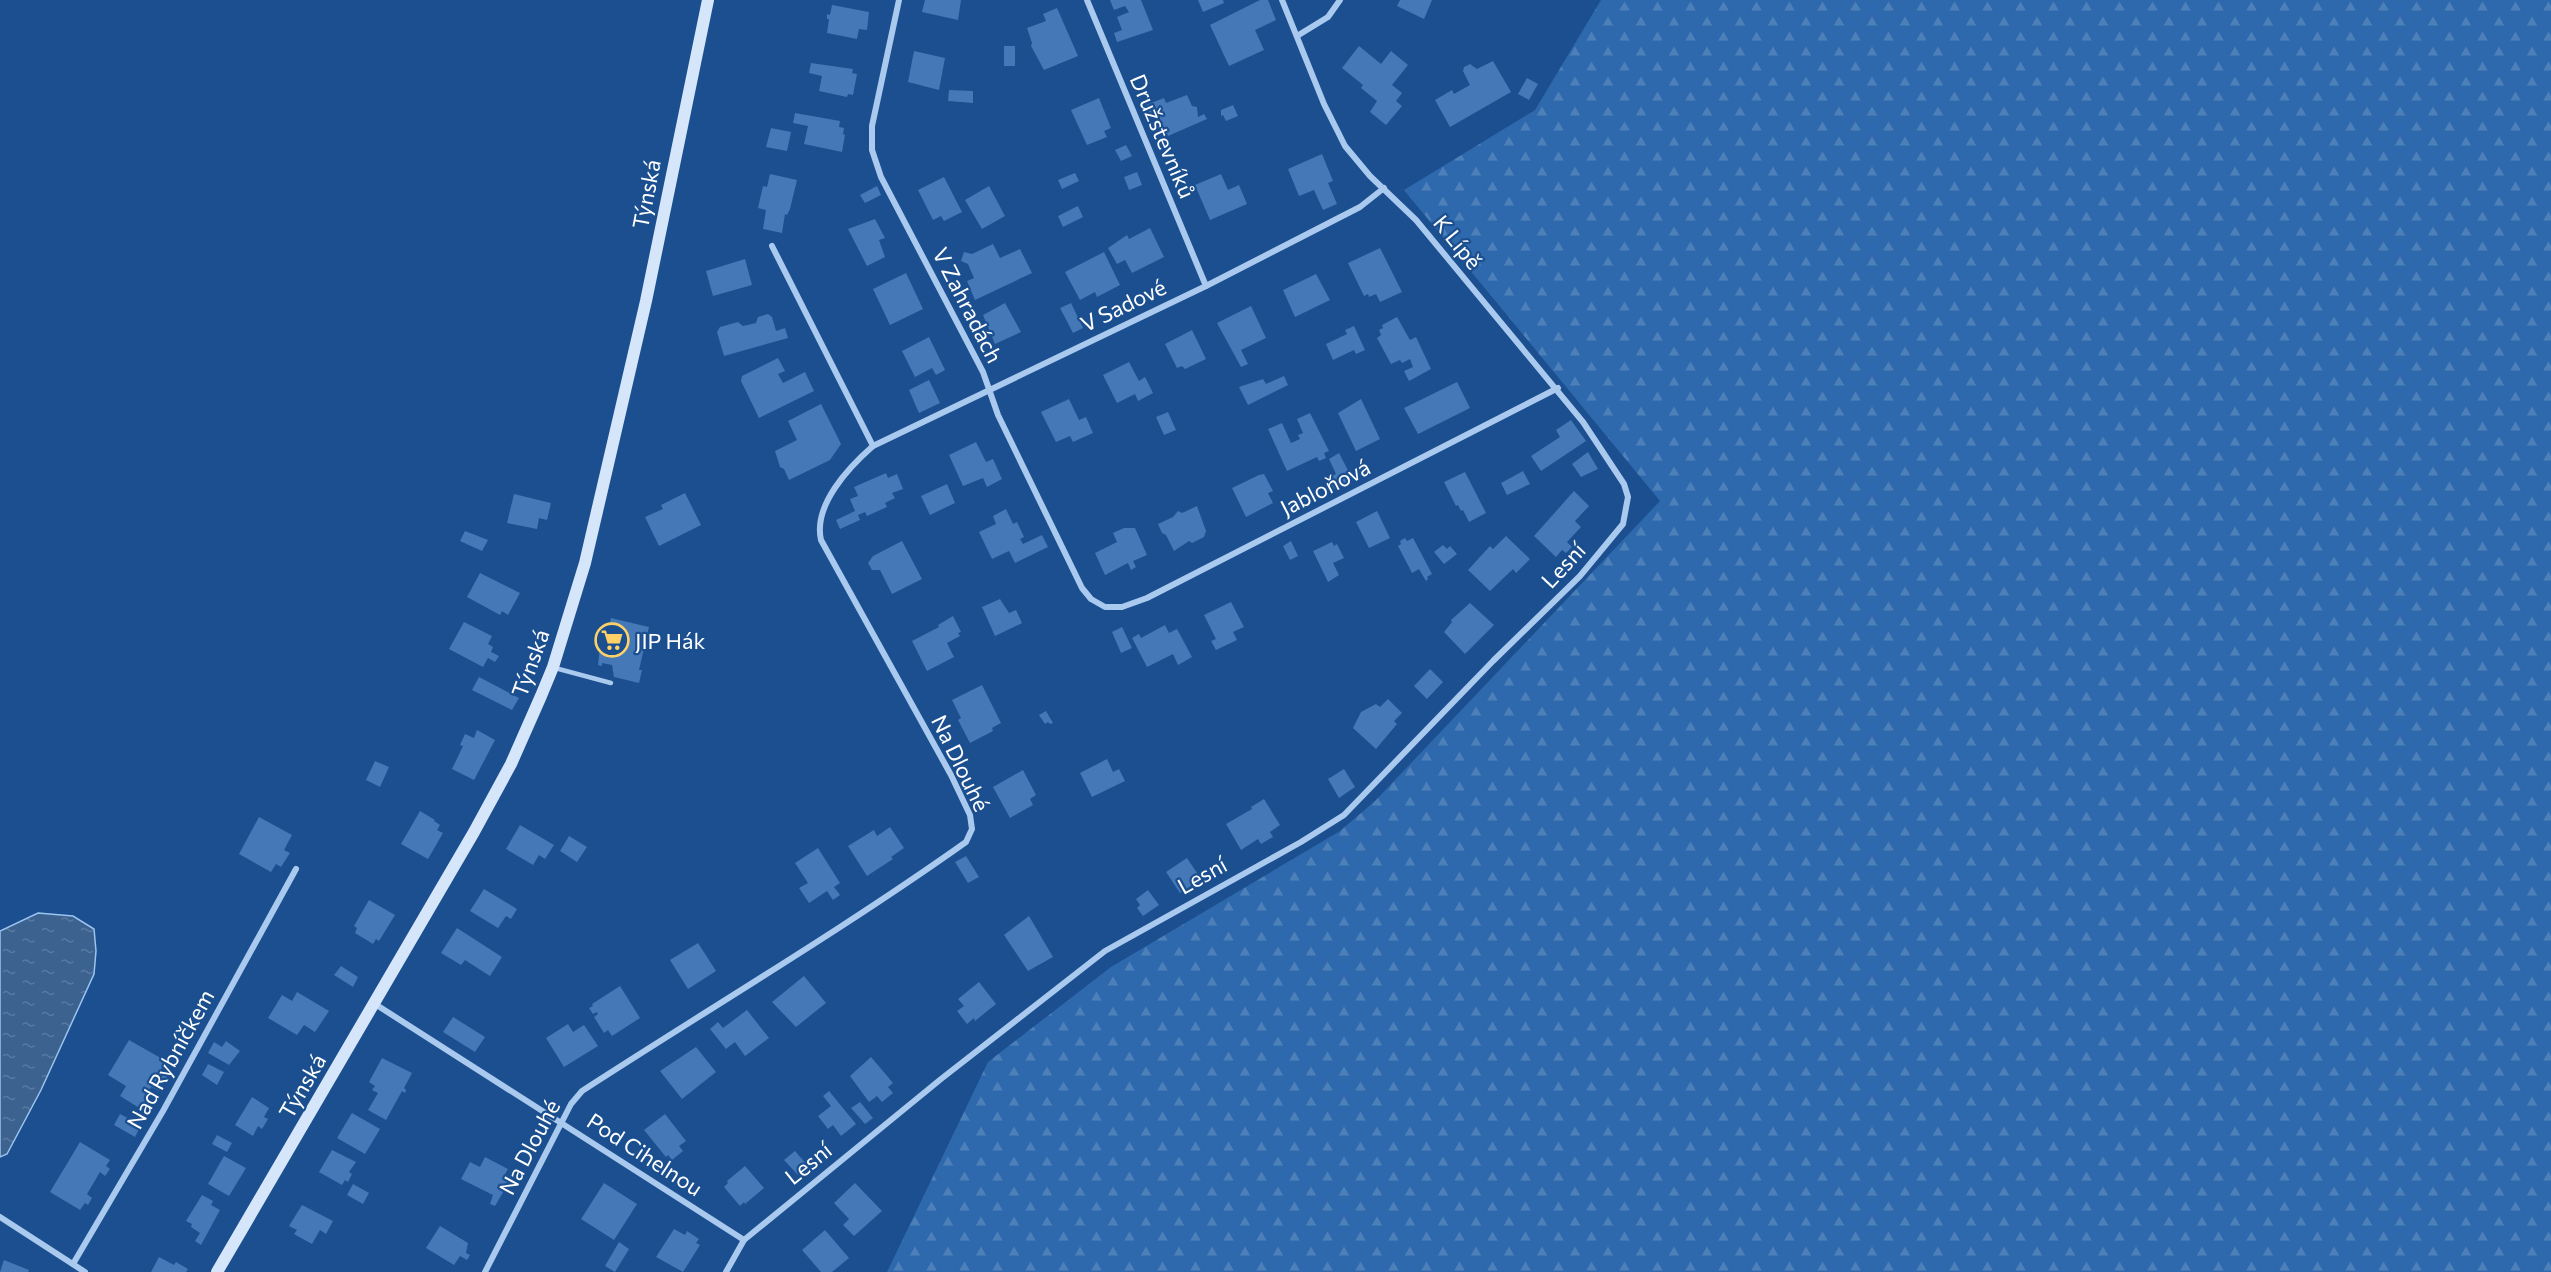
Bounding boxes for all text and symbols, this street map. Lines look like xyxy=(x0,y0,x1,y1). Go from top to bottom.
street label: Družstevníků xyxy=(1125,70,1201,202)
street label: Týnská xyxy=(626,157,666,231)
street label: K Lípě xyxy=(1428,209,1488,275)
street label: V Zahradách xyxy=(927,243,1009,367)
street label: V Sadové xyxy=(1076,273,1170,337)
street label: Jabloňová xyxy=(1275,453,1375,521)
street label: Lesní xyxy=(1535,536,1592,593)
supermarket icon: JIP Hák xyxy=(594,622,630,658)
street label: Týnská xyxy=(505,625,555,701)
place label: JIP Hák xyxy=(635,627,705,654)
street label: Na Dlouhé xyxy=(926,710,996,816)
street label: Lesní xyxy=(1173,850,1233,900)
street label: Nad Rybníčkem xyxy=(121,985,219,1133)
street label: Týnská xyxy=(273,1049,331,1123)
street label: Na Dlouhé xyxy=(493,1095,565,1199)
street label: Pod Cihelnou xyxy=(582,1107,708,1201)
street label: Lesní xyxy=(779,1135,838,1190)

